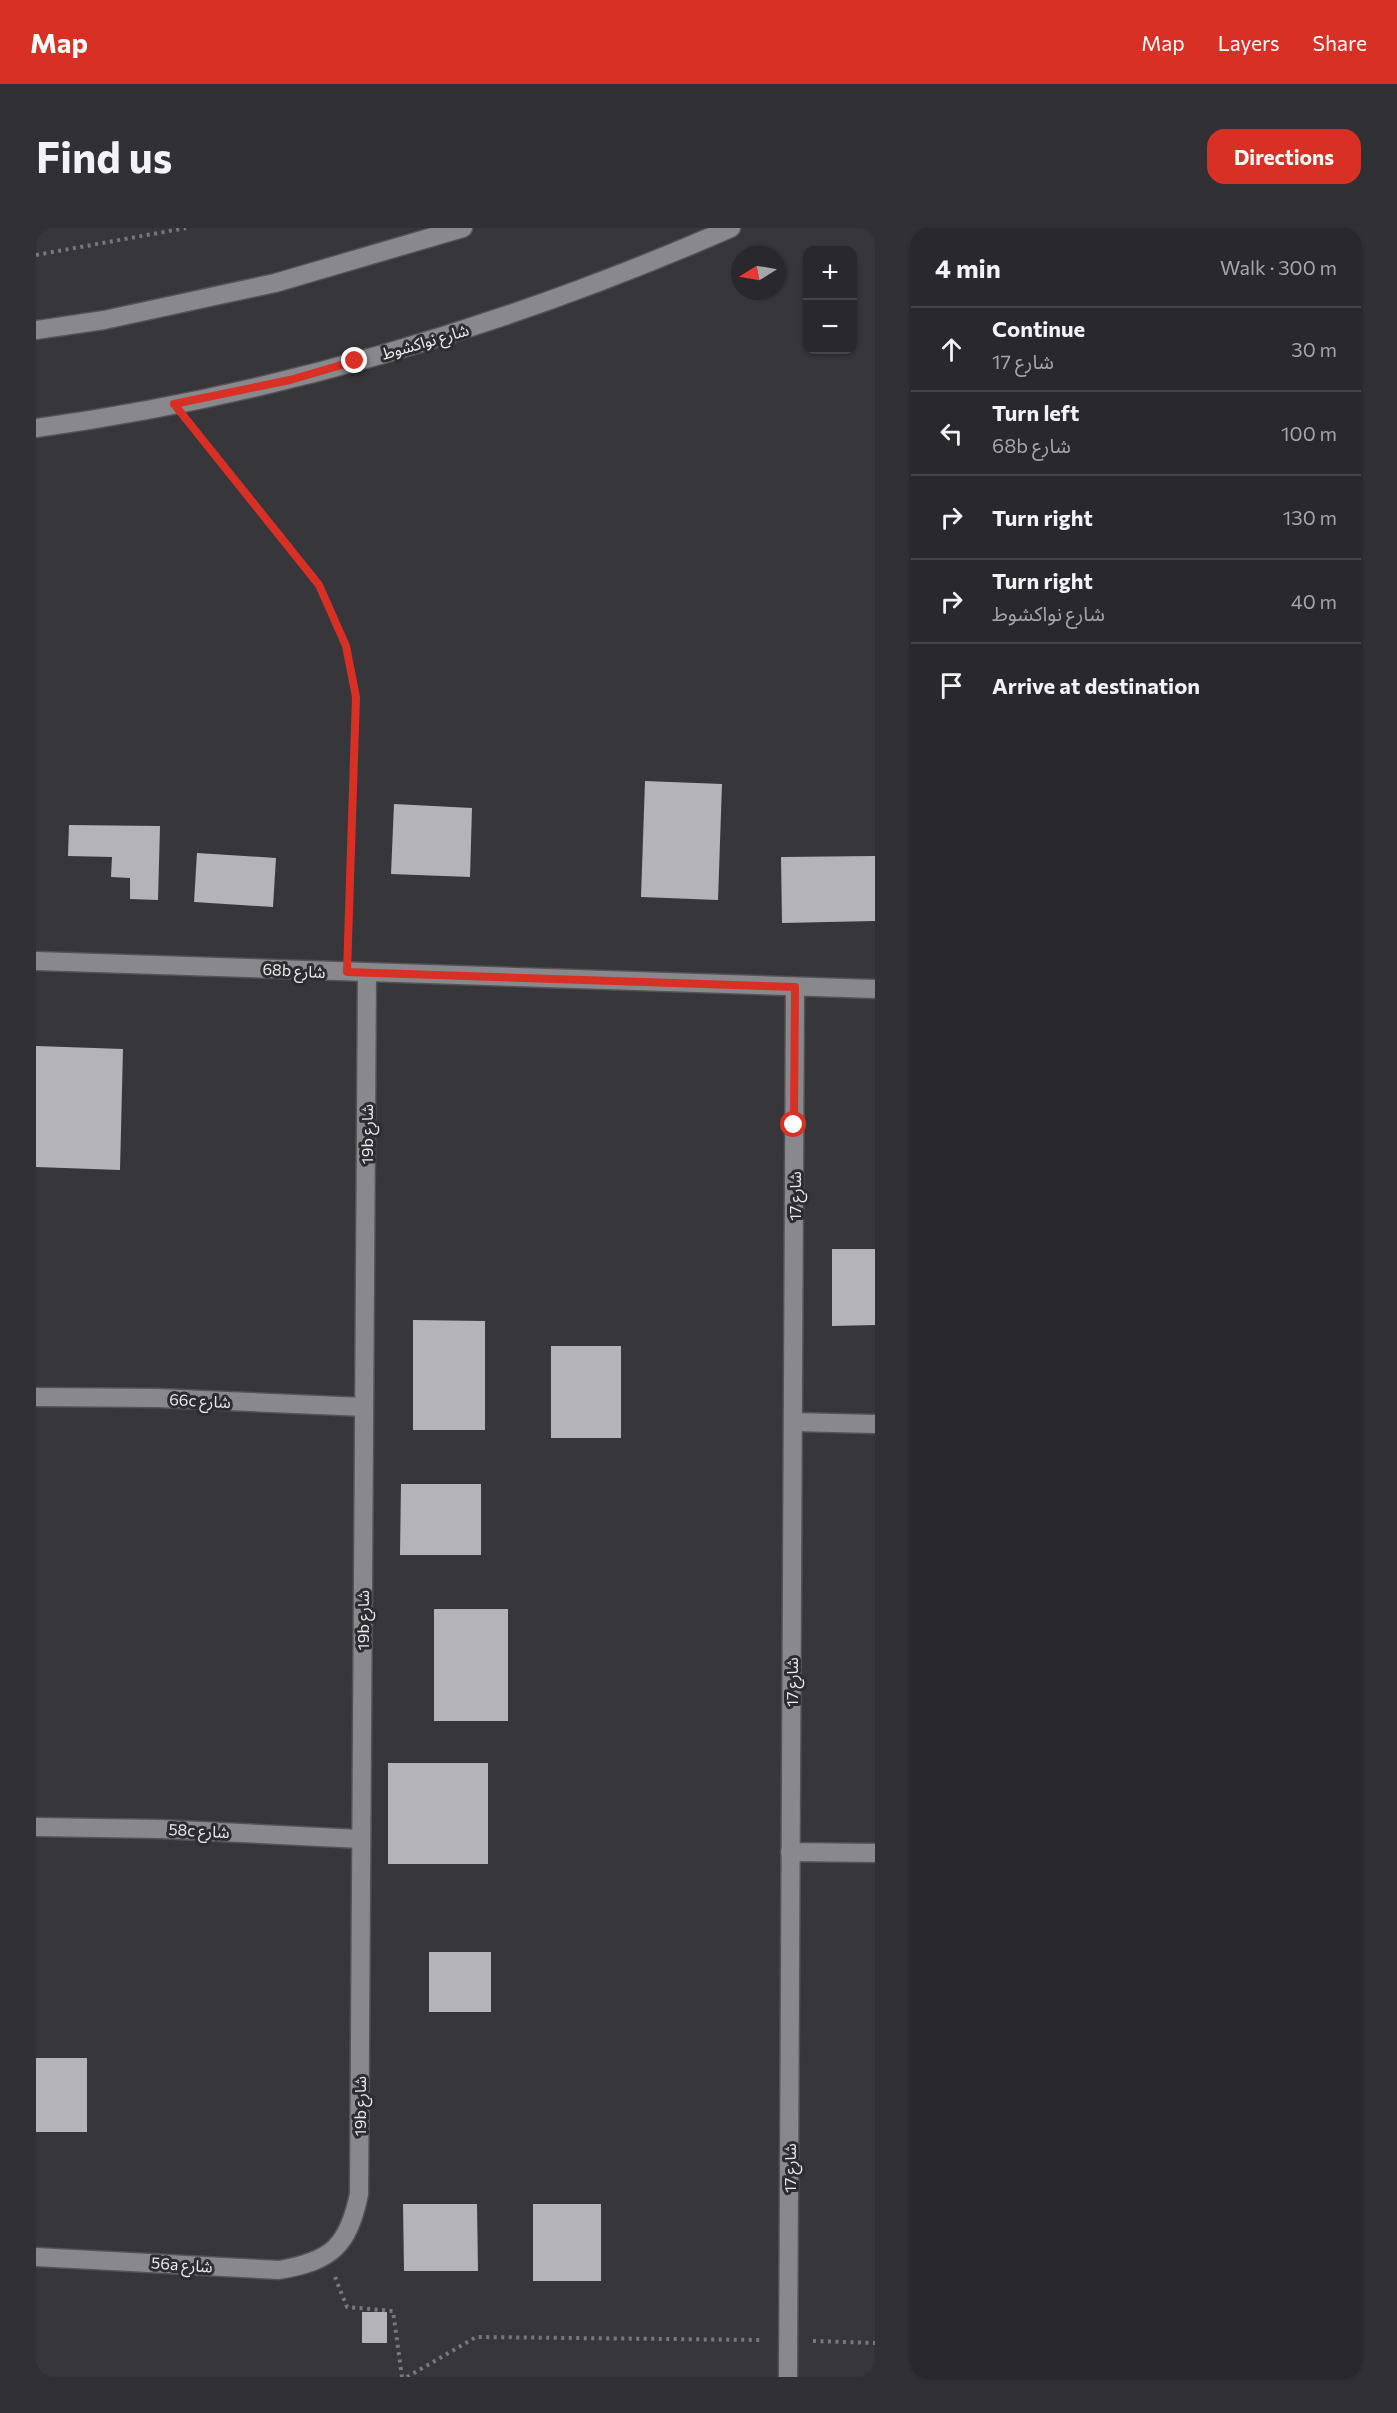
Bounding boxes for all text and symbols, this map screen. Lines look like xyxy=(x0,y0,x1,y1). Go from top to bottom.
text: Map xyxy=(30,25,88,59)
text: Map xyxy=(1141,30,1185,55)
text: Layers xyxy=(1218,30,1280,55)
text: Share xyxy=(1313,30,1367,55)
button: Directions xyxy=(1207,129,1361,184)
text: Find us xyxy=(36,130,172,182)
north arrow xyxy=(731,246,785,300)
map controls xyxy=(803,246,857,354)
button: + xyxy=(803,246,857,300)
text: 4 min xyxy=(935,252,1001,283)
text: Walk · 300 m xyxy=(1220,255,1337,279)
button: − xyxy=(803,300,857,354)
text: Continue xyxy=(992,315,1085,342)
street label: شارع نواكشوط xyxy=(379,319,472,366)
icon: ahead xyxy=(935,333,968,366)
text: 30 m xyxy=(1291,337,1337,361)
route end xyxy=(341,347,367,373)
text: شارع 17 xyxy=(992,349,1054,373)
text: Turn left xyxy=(992,399,1079,426)
icon: left xyxy=(935,417,968,450)
text: 100 m xyxy=(1281,421,1337,445)
text: 68b شارع xyxy=(992,433,1071,457)
icon: right xyxy=(935,501,968,534)
text: Turn right xyxy=(992,504,1093,531)
text: 130 m xyxy=(1283,505,1337,529)
text: Turn right xyxy=(992,567,1093,594)
icon: right xyxy=(935,585,968,618)
text: 40 m xyxy=(1291,589,1337,613)
text: شارع نواكشوط xyxy=(992,601,1105,625)
icon: arrive xyxy=(935,669,968,702)
text: Arrive at destination xyxy=(992,672,1200,699)
street label: 68b شارع xyxy=(262,959,326,985)
street label: 19b شارع xyxy=(357,1104,380,1164)
route start xyxy=(780,1111,806,1137)
street label: شارع 17 xyxy=(785,1171,808,1221)
street label: 66c شارع xyxy=(169,1389,231,1415)
street label: 19b شارع xyxy=(353,1590,376,1650)
street label: شارع 17 xyxy=(782,1657,805,1707)
street label: 58c شارع xyxy=(168,1819,230,1845)
street label: 19b شارع xyxy=(350,2076,373,2136)
street label: شارع 17 xyxy=(780,2143,803,2193)
street label: 56a شارع xyxy=(150,2252,213,2280)

